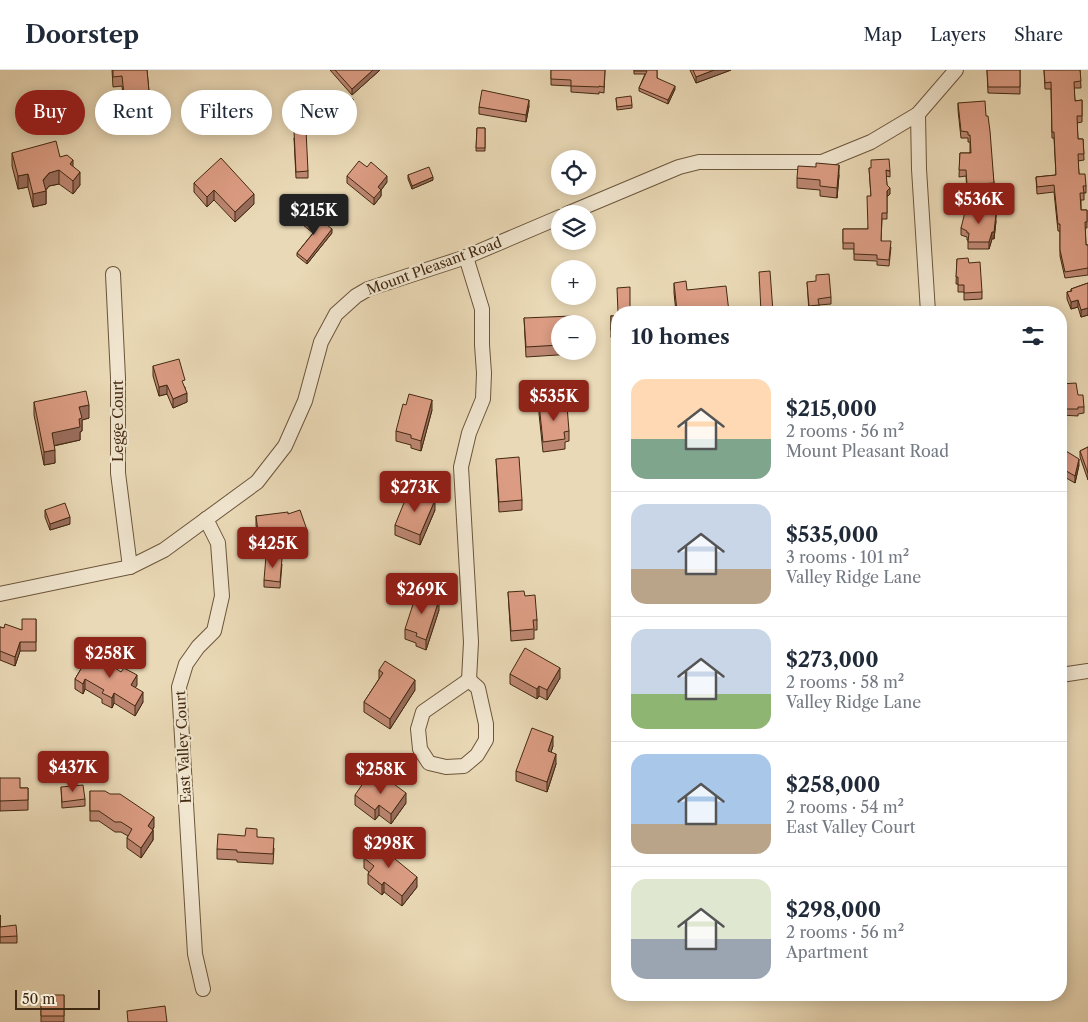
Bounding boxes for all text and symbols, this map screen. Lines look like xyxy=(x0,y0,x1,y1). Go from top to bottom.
text: Doorstep xyxy=(25,20,139,49)
text: Map xyxy=(864,24,902,46)
text: Layers xyxy=(930,24,986,46)
text: Share xyxy=(1014,24,1063,46)
chip: Buy xyxy=(15,90,85,135)
chip: Rent xyxy=(95,90,171,135)
chip: Filters xyxy=(181,90,272,135)
chip: New xyxy=(282,90,357,135)
map controls xyxy=(551,150,596,360)
button: locate xyxy=(551,150,596,195)
pin: $536K xyxy=(944,182,1014,225)
text: $536K xyxy=(954,189,1004,209)
pin: $215K xyxy=(279,194,349,236)
text: $215K xyxy=(290,200,338,220)
button: layers xyxy=(551,205,596,250)
street label: Mount Pleasant Road xyxy=(364,233,505,299)
button: + xyxy=(551,260,596,305)
button: − xyxy=(551,315,596,360)
icon: filters xyxy=(1019,322,1047,350)
text: 10 homes xyxy=(631,324,730,349)
street label: Legge Court xyxy=(109,380,127,462)
pin: $535K xyxy=(519,380,589,422)
text: $535K xyxy=(530,386,578,406)
text: $215,000 xyxy=(786,396,877,421)
icon: home xyxy=(671,399,731,459)
text: 2 rooms · 56 m² xyxy=(786,421,904,441)
text: Mount Pleasant Road xyxy=(786,441,949,461)
pin: $273K xyxy=(380,470,450,513)
text: $273K xyxy=(391,477,439,497)
text: $535,000 xyxy=(786,522,878,547)
icon: home xyxy=(671,524,731,584)
pin: $425K xyxy=(238,526,308,569)
text: $425K xyxy=(248,533,298,553)
text: 3 rooms · 101 m² xyxy=(786,547,909,567)
text: Valley Ridge Lane xyxy=(786,567,921,587)
pin: $269K xyxy=(387,572,457,615)
text: $269K xyxy=(397,579,447,599)
pin: $258K xyxy=(75,636,145,679)
text: $258K xyxy=(85,643,135,663)
text: $273,000 xyxy=(786,647,879,672)
icon: home xyxy=(671,649,731,709)
text: 2 rooms · 58 m² xyxy=(786,672,904,692)
street label: East Valley Court xyxy=(171,690,195,804)
text: Valley Ridge Lane xyxy=(786,692,921,712)
pin: $437K xyxy=(38,750,108,793)
pin: $258K xyxy=(346,752,416,795)
text: $437K xyxy=(49,757,97,777)
text: $258K xyxy=(356,759,406,779)
text: $258,000 xyxy=(786,772,880,797)
icon: home xyxy=(671,774,731,834)
text: 2 rooms · 54 m² xyxy=(786,797,904,817)
text: East Valley Court xyxy=(786,817,915,837)
pin: $298K xyxy=(354,826,424,869)
text: $298K xyxy=(364,833,414,853)
text: $298,000 xyxy=(786,897,881,922)
icon: home xyxy=(671,899,731,959)
text: 2 rooms · 56 m² xyxy=(786,922,904,942)
text: Apartment xyxy=(786,942,868,962)
scale bar xyxy=(15,987,100,1010)
text: 50 m xyxy=(22,990,55,1008)

